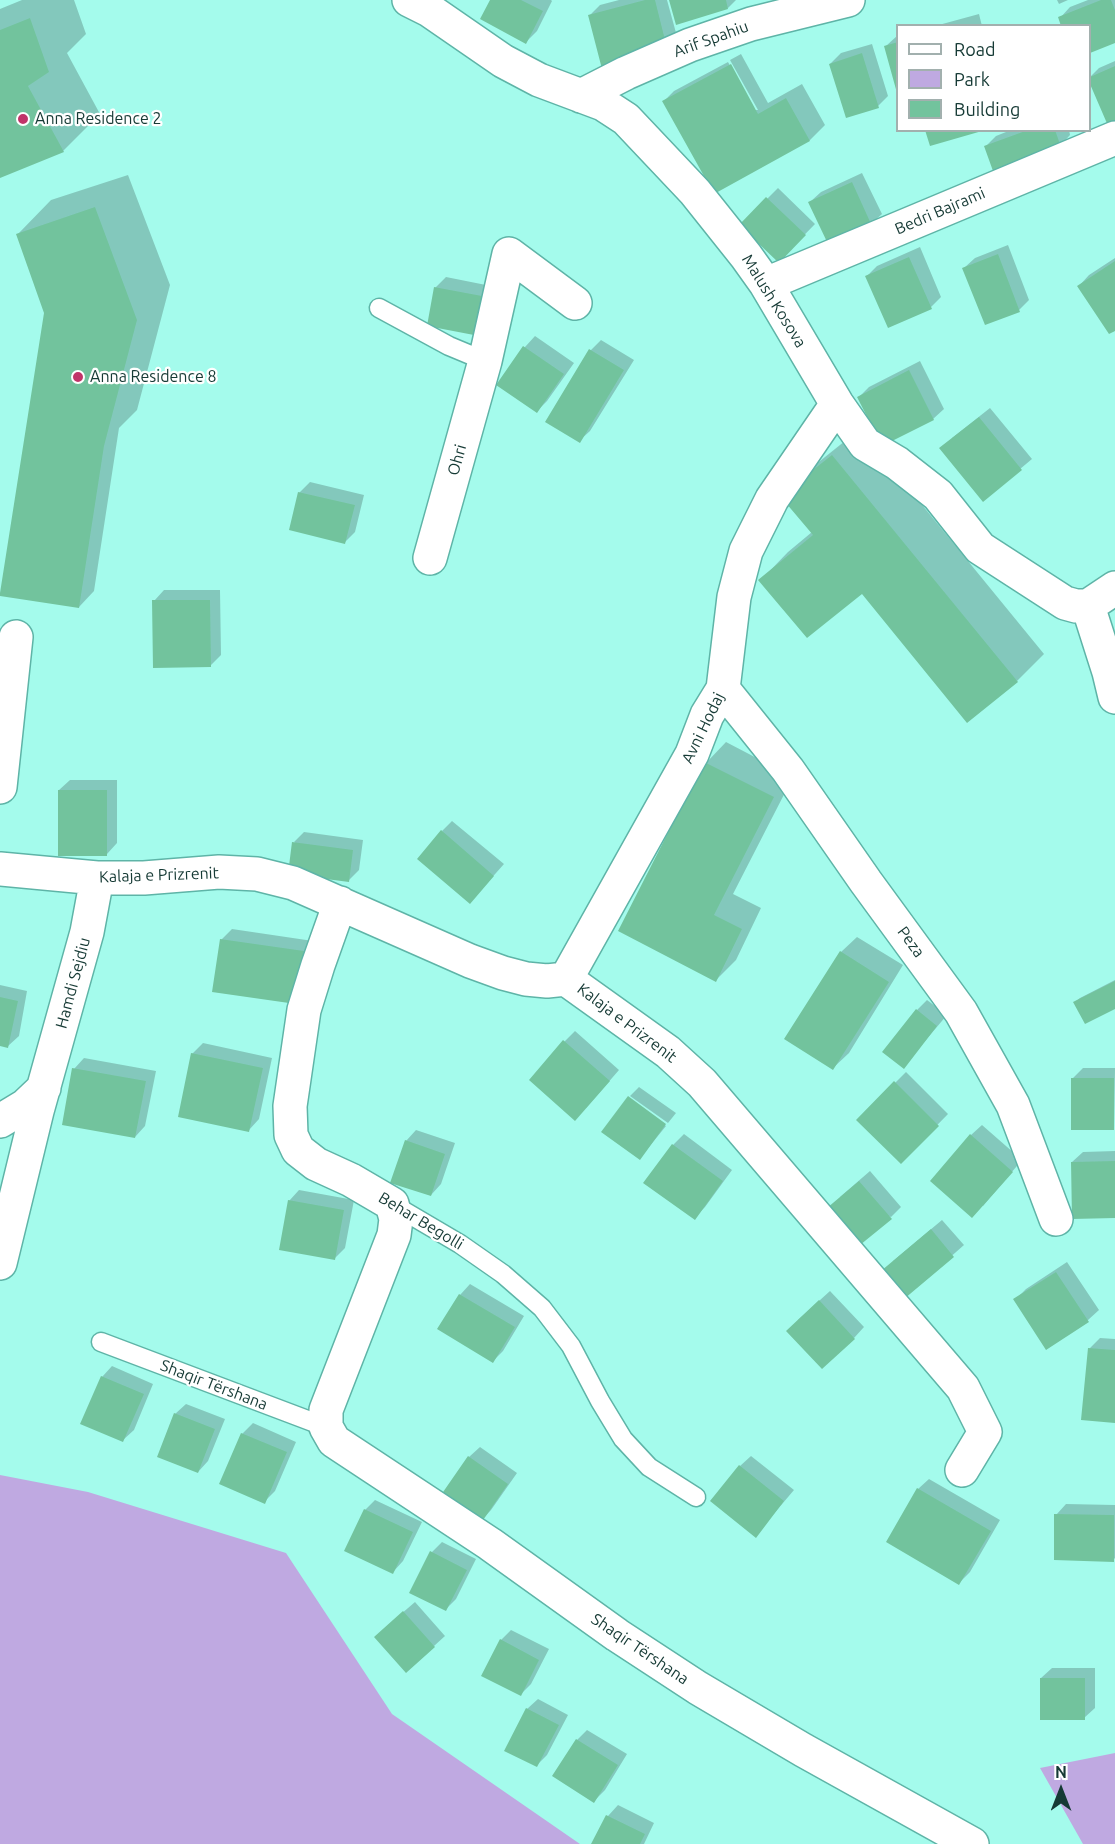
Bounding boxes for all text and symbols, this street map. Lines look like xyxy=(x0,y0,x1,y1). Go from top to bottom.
street label: Arif Spahiu xyxy=(671,17,751,61)
legend xyxy=(896,24,1091,132)
text: Road xyxy=(954,39,996,59)
text: Park xyxy=(954,69,990,89)
text: Building xyxy=(954,99,1020,119)
place label: Anna Residence 2 xyxy=(35,109,161,129)
marker: Anna Residence 2 xyxy=(16,112,30,126)
street label: Bedri Bajrami xyxy=(892,183,988,239)
street label: Malush Kosova xyxy=(738,251,810,351)
place label: Anna Residence 8 xyxy=(90,367,216,387)
marker: Anna Residence 8 xyxy=(71,370,85,384)
street label: Ohri xyxy=(443,442,471,478)
street label: Avni Hodaj xyxy=(678,689,728,767)
street label: Kalaja e Prizrenit xyxy=(99,863,219,887)
street label: Peza xyxy=(893,923,929,961)
street label: Hamdi Sejdiu xyxy=(52,935,94,1031)
street label: Kalaja e Prizrenit xyxy=(573,979,681,1067)
street label: Behar Begolli xyxy=(375,1188,467,1254)
street label: Shaqir Tërshana xyxy=(158,1356,270,1414)
street label: Shaqir Tërshana xyxy=(588,1609,692,1689)
north arrow xyxy=(1031,1760,1091,1820)
text: N xyxy=(1055,1763,1067,1781)

